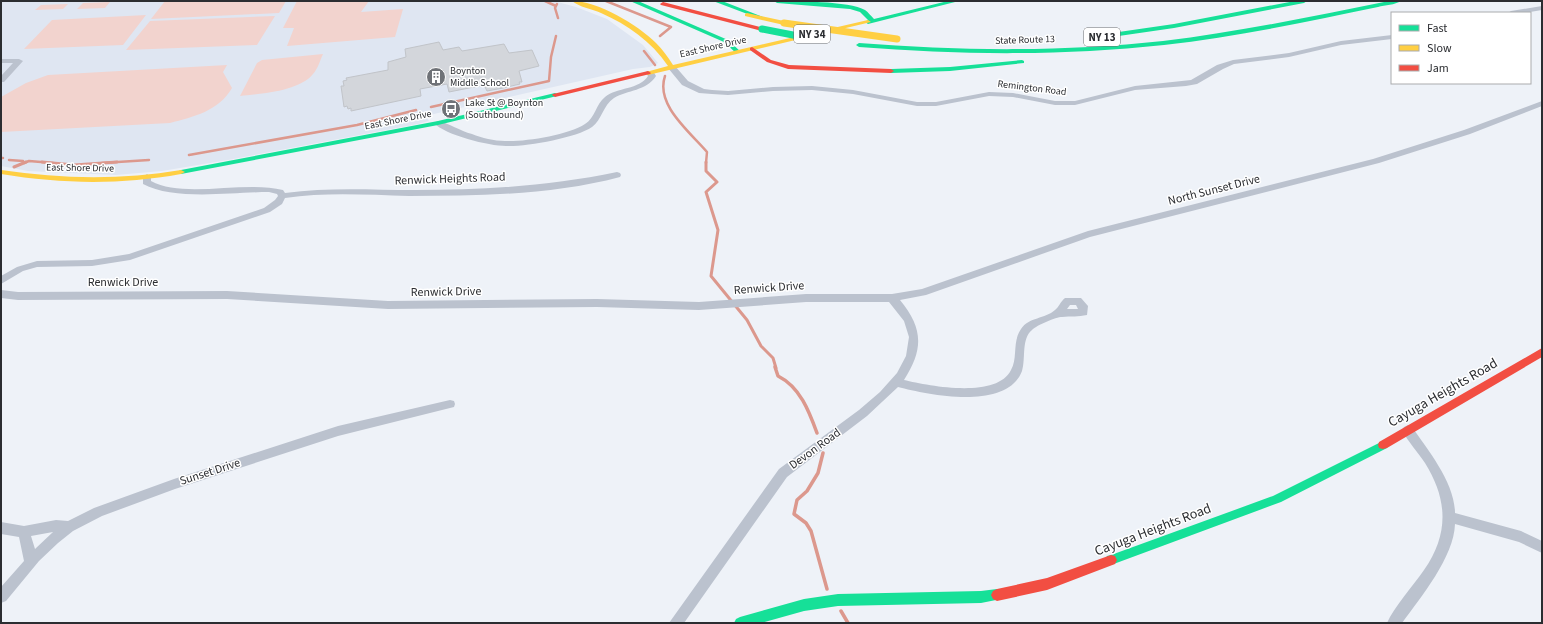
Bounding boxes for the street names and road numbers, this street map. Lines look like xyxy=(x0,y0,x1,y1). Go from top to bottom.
road number: NY 34 xyxy=(794,25,830,43)
road number: NY 13 xyxy=(1084,28,1120,46)
street label: State Route 13 xyxy=(995,32,1055,48)
street label: East Shore Drive xyxy=(678,33,748,61)
street label: Remington Road xyxy=(997,77,1067,99)
street label: East Shore Drive xyxy=(363,107,433,133)
street label: East Shore Drive xyxy=(46,160,114,176)
street label: Renwick Heights Road xyxy=(394,169,506,189)
street label: North Sunset Drive xyxy=(1166,170,1262,210)
street label: Renwick Drive xyxy=(88,274,158,291)
street label: Renwick Drive xyxy=(733,277,805,299)
street label: Renwick Drive xyxy=(411,283,482,301)
street label: Cayuga Heights Road xyxy=(1385,353,1501,433)
street label: Devon Road xyxy=(786,424,844,474)
street label: Sunset Drive xyxy=(177,454,243,490)
street label: Cayuga Heights Road xyxy=(1092,499,1214,561)

